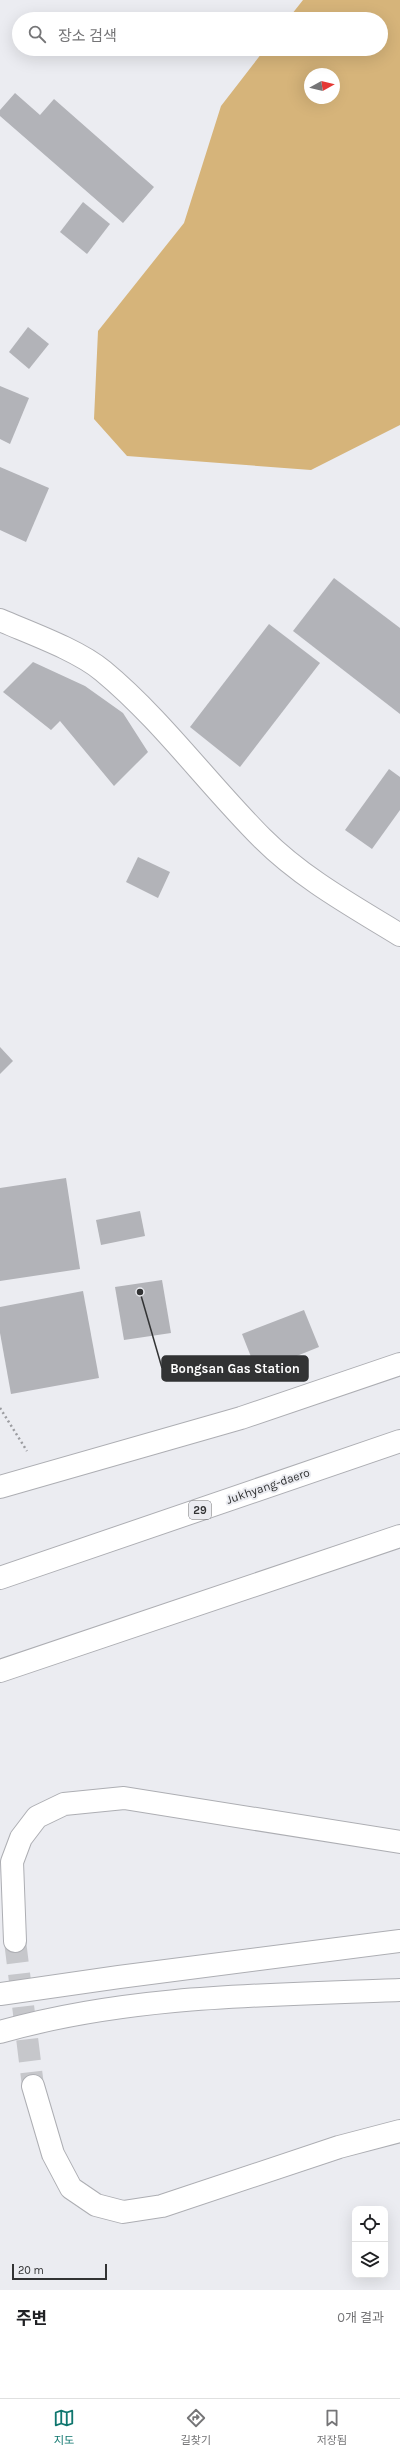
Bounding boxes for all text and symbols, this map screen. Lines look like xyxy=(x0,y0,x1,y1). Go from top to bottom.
search box xyxy=(12,12,388,56)
icon: search xyxy=(26,23,48,45)
text: 장소 검색 xyxy=(58,27,117,45)
north arrow xyxy=(304,68,340,104)
callout: Bongsan Gas Station xyxy=(162,1356,308,1381)
text: Bongsan Gas Station xyxy=(170,1361,300,1376)
street label: Jukhyang-daero xyxy=(224,1465,312,1507)
road number: 29 xyxy=(189,1501,211,1519)
map controls xyxy=(352,2206,388,2278)
button: locate xyxy=(352,2206,388,2242)
button: layers xyxy=(352,2242,388,2278)
scale bar xyxy=(12,2262,107,2281)
text: 20 m xyxy=(18,2264,44,2277)
text: 주변 xyxy=(16,2308,47,2328)
text: 0개 결과 xyxy=(337,2310,384,2325)
tab: 지도 xyxy=(53,2407,75,2447)
tab: 길찾기 xyxy=(181,2407,211,2447)
tab: 저장됨 xyxy=(317,2407,347,2447)

